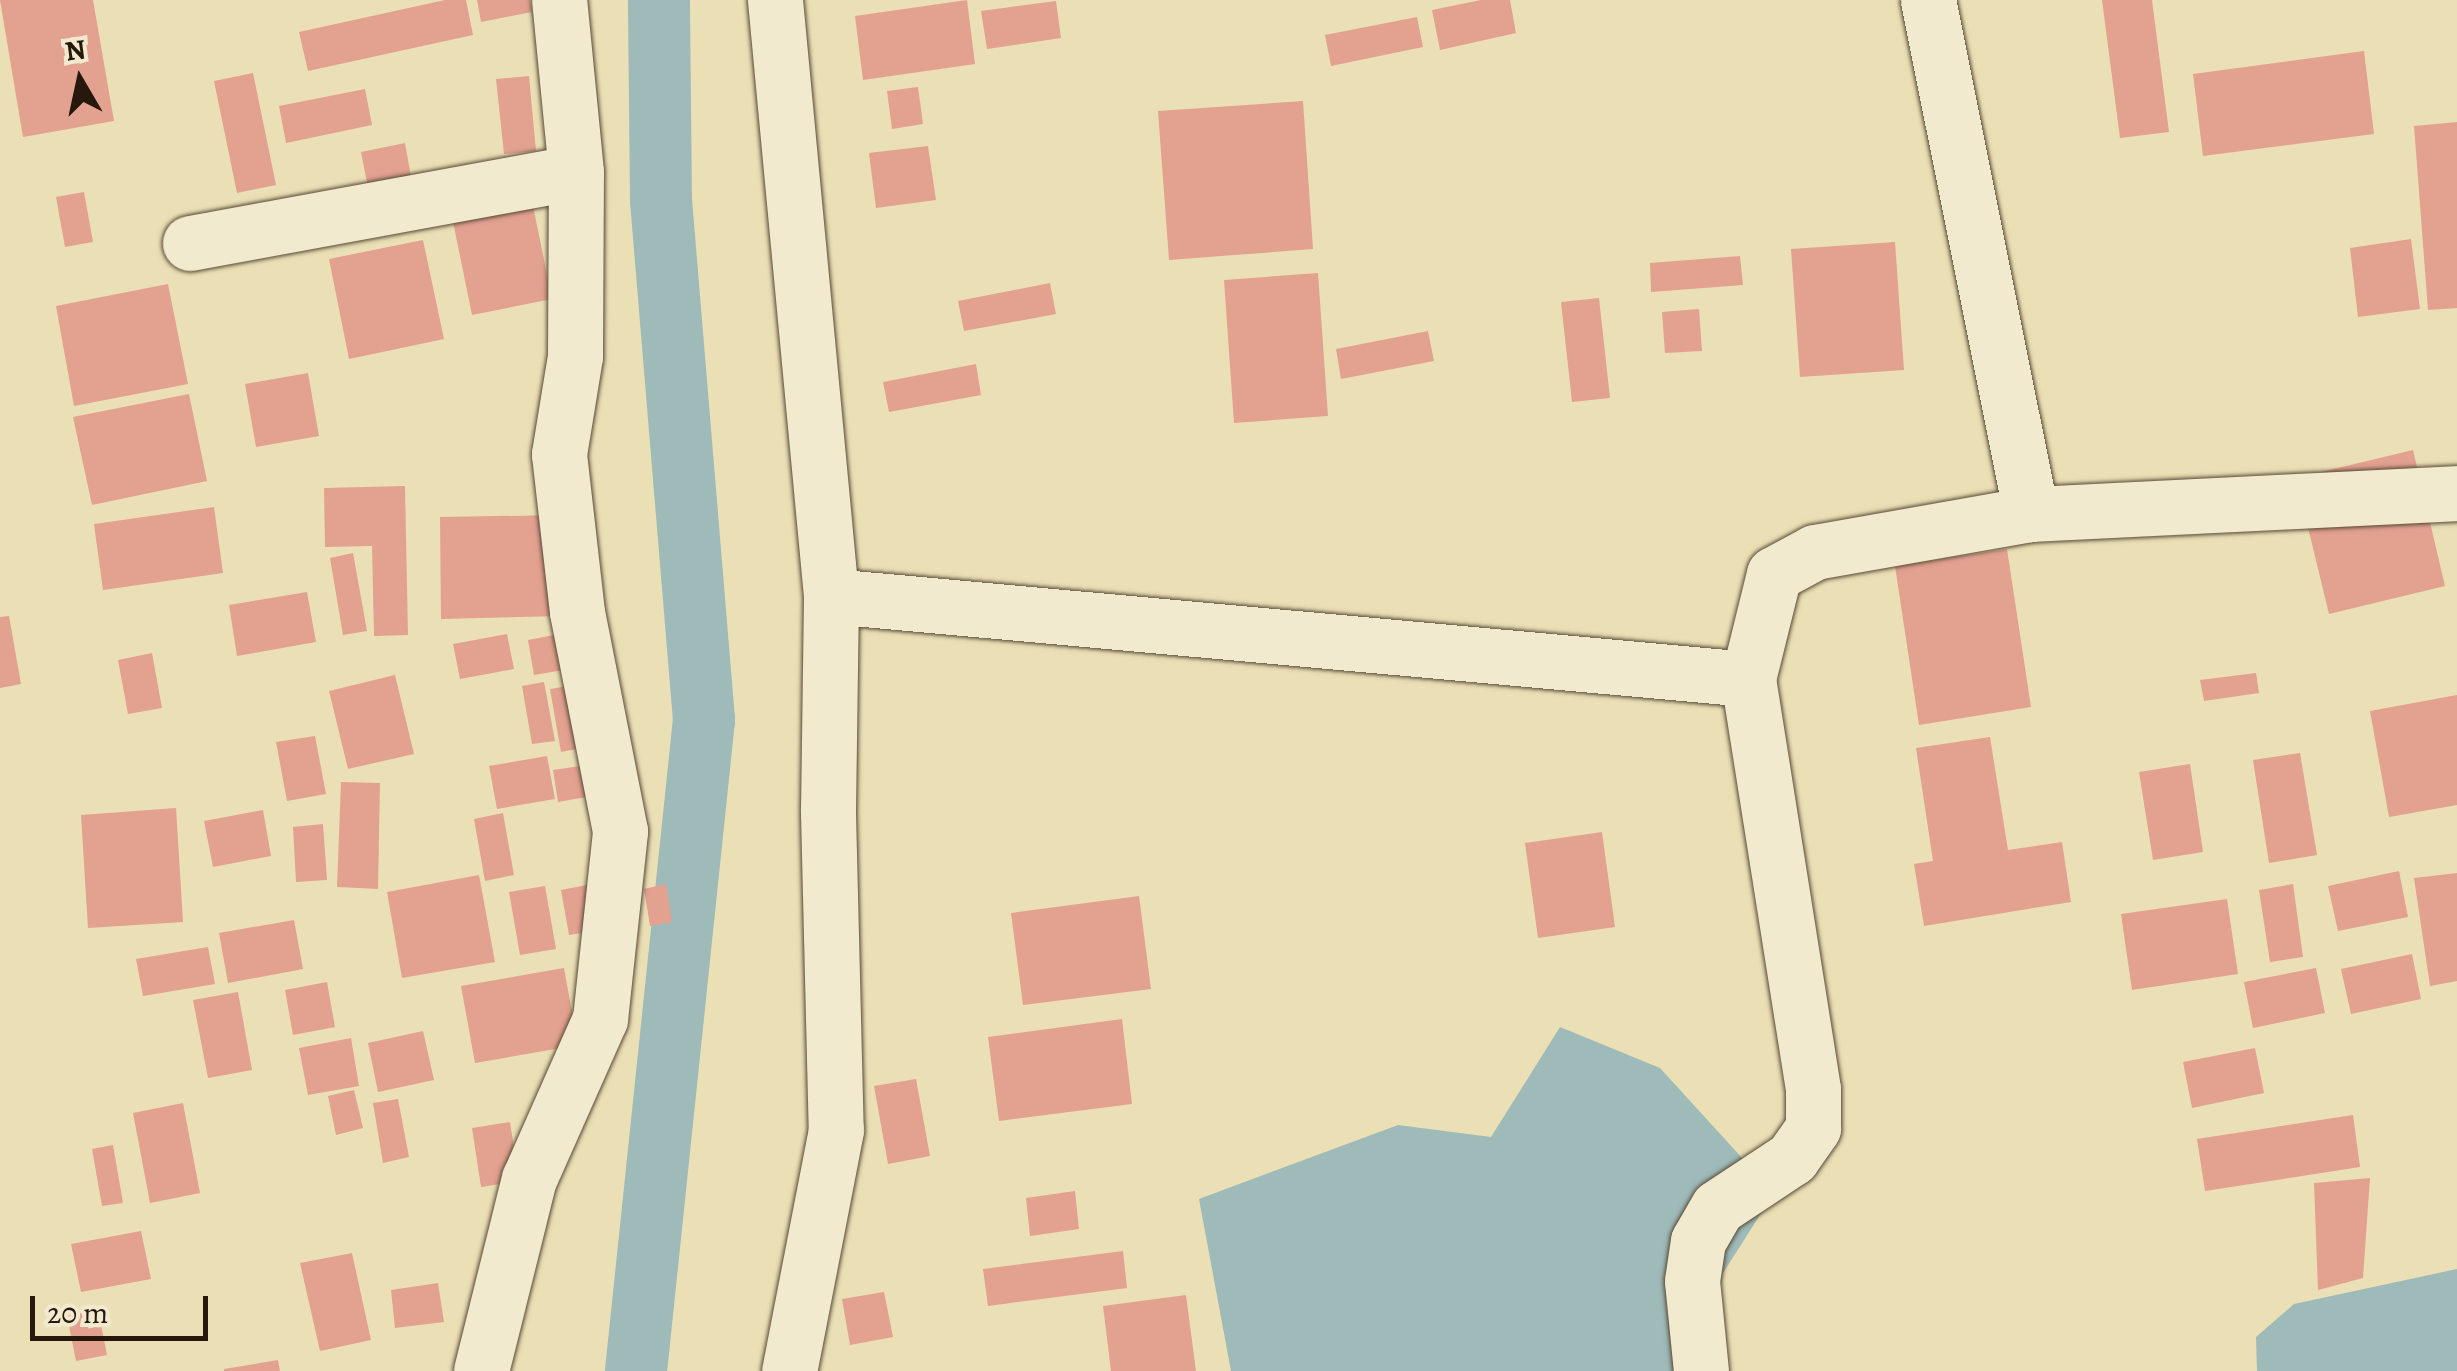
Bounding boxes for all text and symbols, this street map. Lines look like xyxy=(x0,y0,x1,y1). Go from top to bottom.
north arrow xyxy=(30,30,130,130)
text: N xyxy=(62,30,88,71)
scale bar xyxy=(35,1276,212,1338)
text: 20 m xyxy=(47,1293,108,1333)

